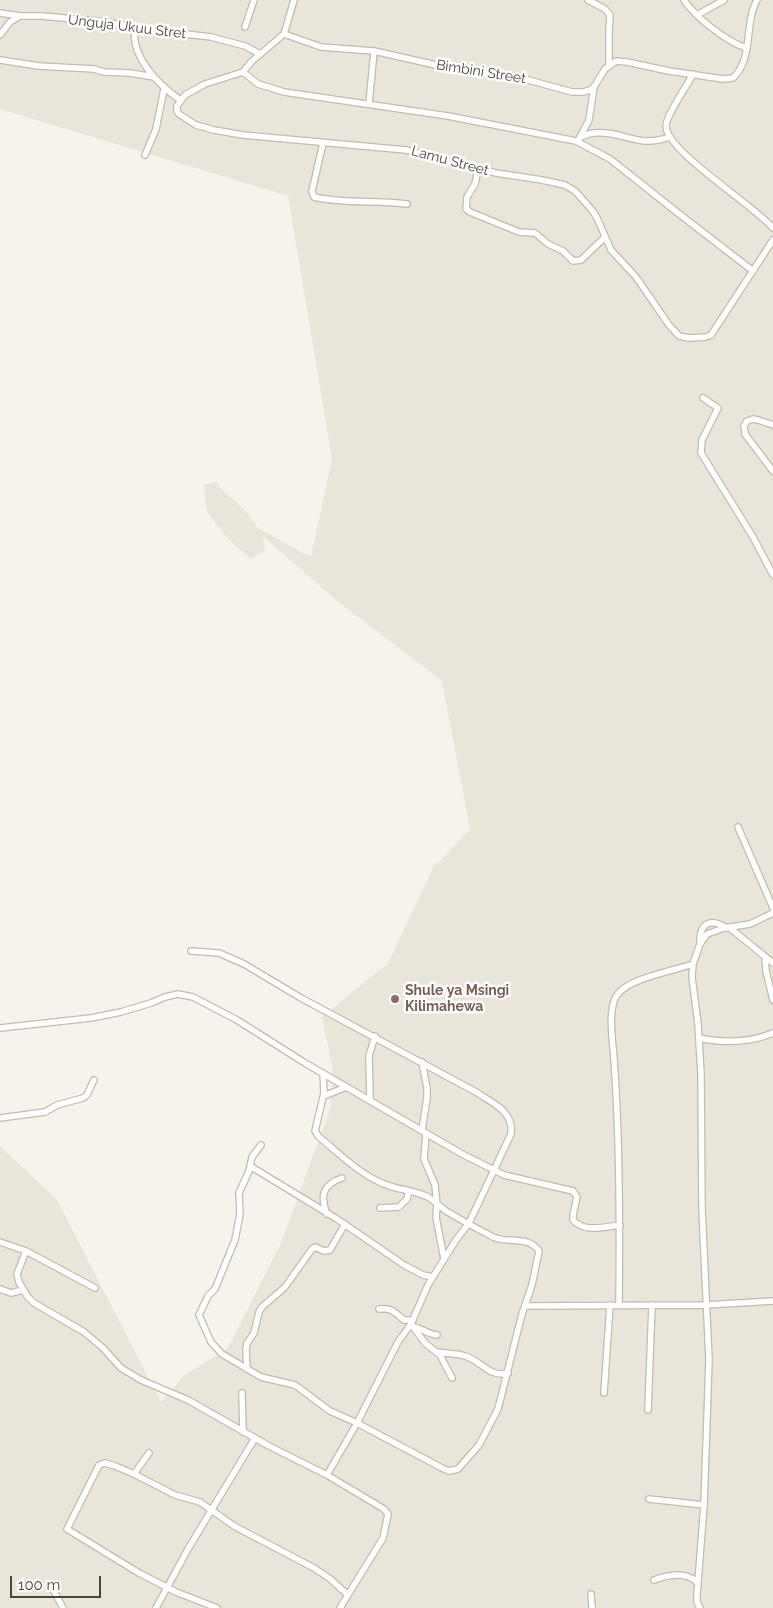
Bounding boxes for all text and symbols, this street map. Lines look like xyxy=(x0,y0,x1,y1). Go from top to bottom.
street label: Unguja Ukuu Stret xyxy=(67,11,187,43)
street label: Bimbini Street xyxy=(435,57,527,87)
street label: Lamu Street xyxy=(409,143,491,179)
place label: Shule ya Msingi Kilimahewa xyxy=(405,983,509,1016)
marker: Shule ya Msingi Kilimahewa xyxy=(389,993,401,1005)
scale bar xyxy=(12,1566,104,1598)
text: 100 m xyxy=(18,1576,60,1594)

